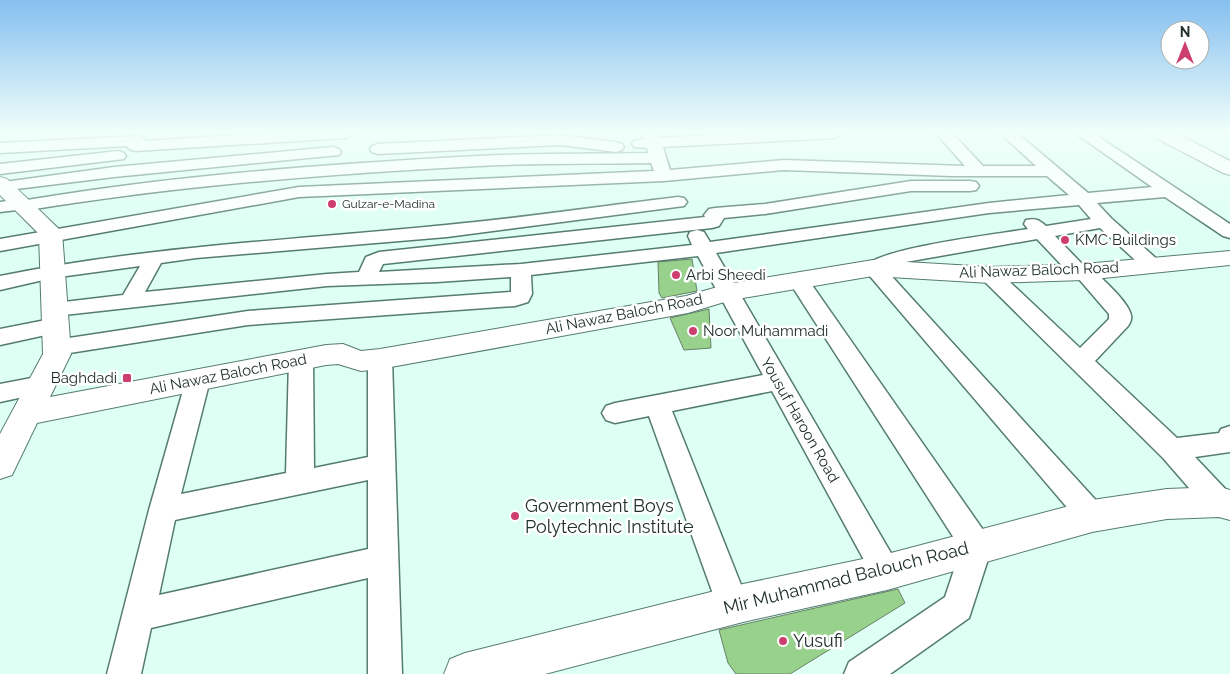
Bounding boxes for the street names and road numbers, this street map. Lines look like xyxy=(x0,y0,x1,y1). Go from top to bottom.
street label: Ali Nawaz Baloch Road xyxy=(959,258,1119,282)
street label: Ali Nawaz Baloch Road xyxy=(544,290,704,338)
street label: Ali Nawaz Baloch Road xyxy=(148,350,308,398)
street label: Yousuf Haroon Road xyxy=(757,354,843,486)
street label: Mir Muhammad Balouch Road xyxy=(721,537,971,618)

